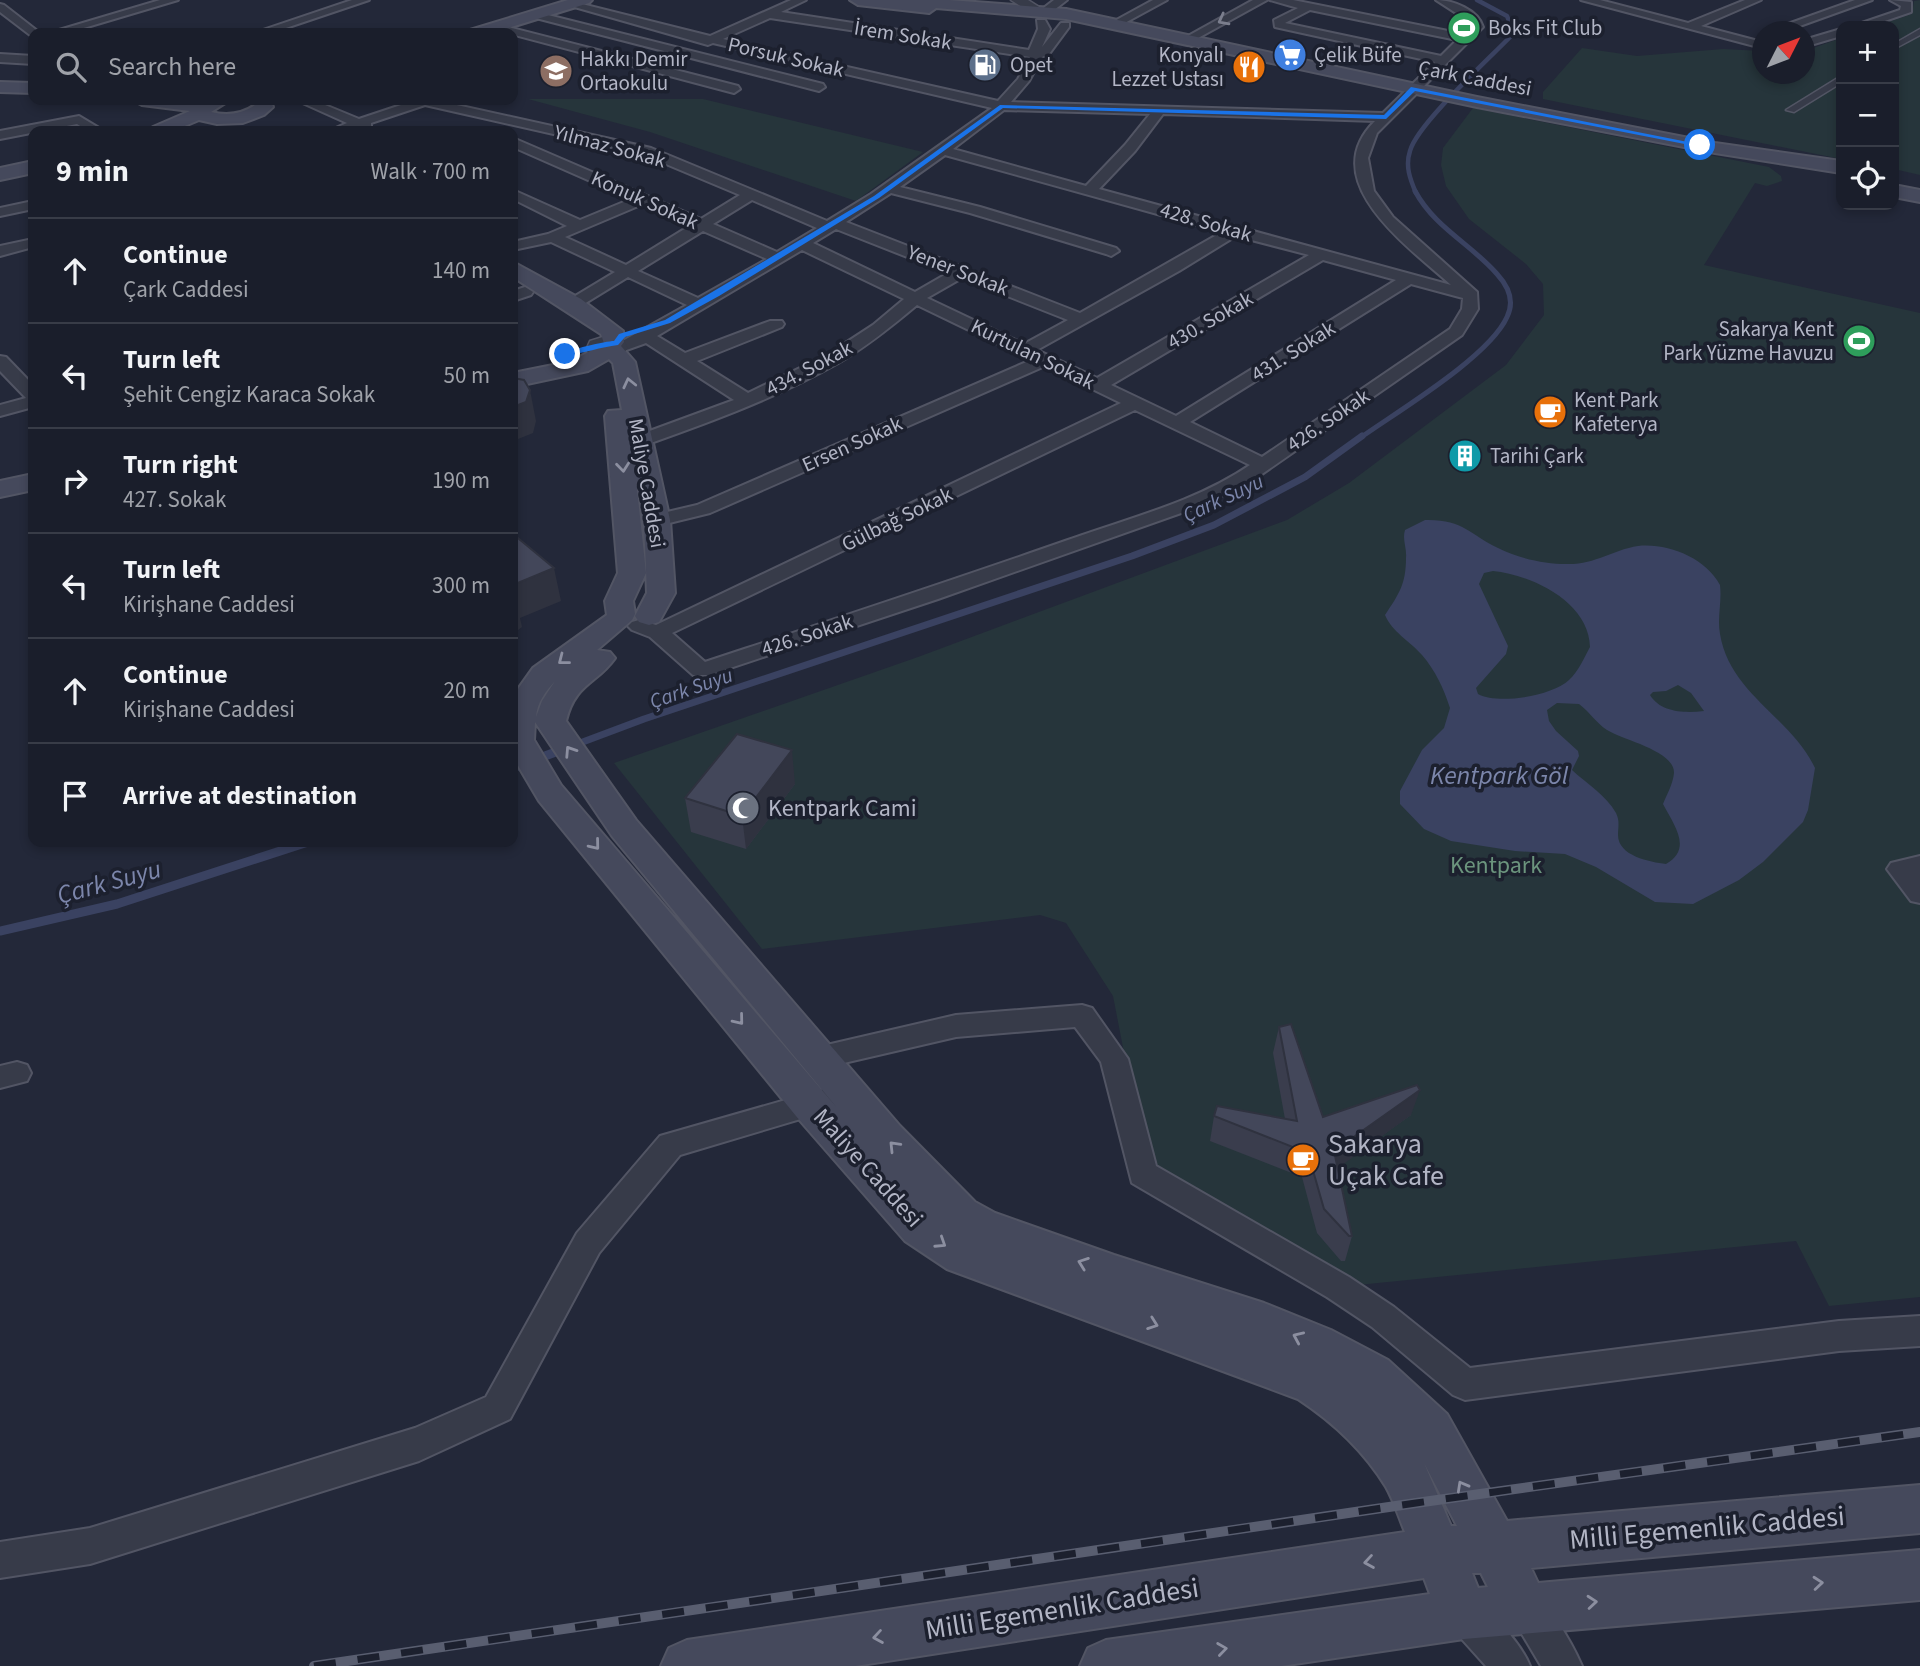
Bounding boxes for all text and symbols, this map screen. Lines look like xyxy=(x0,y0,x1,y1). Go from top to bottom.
sports icon: Boks Fit Club xyxy=(1445,9,1483,47)
street label: İrem Sokak xyxy=(852,12,955,58)
one-way arrow xyxy=(1218,12,1230,25)
place label: Boks Fit Club xyxy=(1488,13,1602,43)
north arrow xyxy=(1752,21,1815,84)
map controls xyxy=(1836,21,1899,210)
button: + xyxy=(1836,21,1899,84)
search box xyxy=(28,28,518,105)
street label: Porsuk Sokak xyxy=(725,29,848,85)
supermarket icon: Çelik Büfe xyxy=(1271,36,1309,74)
place label: Konyalı Lezzet Ustası xyxy=(1111,40,1224,94)
place label: Çelik Büfe xyxy=(1314,40,1402,70)
place label: Hakkı Demir Ortaokulu xyxy=(580,44,688,98)
fuel station icon: Opet xyxy=(966,46,1004,84)
icon: search xyxy=(52,48,90,86)
text: Search here xyxy=(108,48,236,85)
restaurant icon: Konyalı Lezzet Ustası xyxy=(1230,48,1268,86)
place label: Opet xyxy=(1010,50,1053,80)
school or university icon: Hakkı Demir Ortaokulu xyxy=(537,52,575,90)
street label: Çark Caddesi xyxy=(1416,52,1534,104)
button: − xyxy=(1836,84,1899,147)
street label: Yılmaz Sokak xyxy=(550,116,670,175)
route start xyxy=(1684,129,1715,160)
button: locate xyxy=(1836,147,1899,210)
text: 9 min xyxy=(56,150,129,193)
text: Walk · 700 m xyxy=(371,155,490,188)
street label: Konuk Sokak xyxy=(587,163,704,237)
street label: 428. Sokak xyxy=(1156,195,1256,250)
text: Continue xyxy=(123,236,228,273)
street label: Yener Sokak xyxy=(902,237,1014,303)
icon: ahead xyxy=(56,252,94,290)
text: 140 m xyxy=(432,254,490,287)
text: Çark Caddesi xyxy=(123,273,249,306)
street label: 430. Sokak xyxy=(1162,283,1259,357)
street label: Kurtulan Sokak xyxy=(966,311,1101,397)
street label: 431. Sokak xyxy=(1245,313,1342,389)
place label: Sakarya Kent Park Yüzme Havuzu xyxy=(1663,314,1834,368)
sports icon: Sakarya Kent Park Yüzme Havuzu xyxy=(1840,322,1878,360)
street label: 434. Sokak xyxy=(760,332,858,403)
route end xyxy=(549,338,580,369)
text: Turn left xyxy=(123,341,220,378)
icon: left xyxy=(56,357,94,395)
text: 50 m xyxy=(443,359,490,392)
one-way arrow xyxy=(623,377,637,389)
text: Şehit Cengiz Karaca Sokak xyxy=(123,378,375,411)
street label: 426. Sokak xyxy=(1280,381,1376,459)
place label: Kent Park Kafeterya xyxy=(1574,385,1659,439)
cafe icon: Kent Park Kafeterya xyxy=(1531,393,1569,431)
street label: Ersen Sokak xyxy=(797,408,907,479)
street label: Maliye Caddesi xyxy=(621,416,673,550)
building icon: Tarihi Çark xyxy=(1446,437,1484,475)
place label: Tarihi Çark xyxy=(1490,441,1584,471)
text: Turn right xyxy=(123,446,238,483)
one-way arrow xyxy=(615,461,630,473)
icon: right xyxy=(56,462,94,500)
text: 190 m xyxy=(432,464,490,497)
water label: Çark Suyu xyxy=(1178,466,1268,530)
street label: Gülbağ Sokak xyxy=(836,479,958,559)
text: 427. Sokak xyxy=(123,483,227,516)
text: Turn left xyxy=(123,551,220,588)
icon: left xyxy=(56,567,94,605)
text: 300 m xyxy=(432,569,490,602)
text: Kirişhane Caddesi xyxy=(123,588,295,621)
street label: 426. Sokak xyxy=(757,606,857,664)
one-way arrow xyxy=(558,651,570,664)
text: Continue xyxy=(123,656,228,693)
water label: Çark Suyu xyxy=(645,660,737,716)
icon: ahead xyxy=(56,672,94,710)
text: 20 m xyxy=(443,674,490,707)
text: Kirişhane Caddesi xyxy=(123,693,295,726)
one-way arrow xyxy=(565,745,578,758)
water label: Kentpark Göl xyxy=(1430,757,1569,794)
icon: arrive xyxy=(56,777,94,815)
text: Arrive at destination xyxy=(123,777,357,814)
mosque icon: Kentpark Cami xyxy=(724,789,762,827)
place label: Kentpark Cami xyxy=(768,791,917,826)
one-way arrow xyxy=(586,837,599,849)
park label: Kentpark xyxy=(1450,848,1542,883)
water label: Çark Suyu xyxy=(53,850,165,914)
one-way arrow xyxy=(731,1012,743,1025)
street label: Maliye Caddesi xyxy=(805,1101,931,1235)
place label: Sakarya Uçak Cafe xyxy=(1328,1124,1444,1196)
one-way arrow xyxy=(890,1141,903,1154)
cafe icon: Sakarya Uçak Cafe xyxy=(1284,1141,1322,1179)
one-way arrow xyxy=(933,1234,946,1247)
one-way arrow xyxy=(1078,1257,1090,1271)
one-way arrow xyxy=(1146,1316,1158,1330)
one-way arrow xyxy=(1293,1331,1305,1345)
one-way arrow xyxy=(1457,1480,1470,1493)
street label: Milli Egemenlik Caddesi xyxy=(1568,1496,1846,1560)
one-way arrow xyxy=(1363,1554,1375,1569)
street label: Milli Egemenlik Caddesi xyxy=(923,1568,1201,1650)
one-way arrow xyxy=(1813,1576,1824,1591)
one-way arrow xyxy=(1587,1595,1598,1610)
one-way arrow xyxy=(872,1629,884,1644)
one-way arrow xyxy=(1216,1642,1227,1657)

